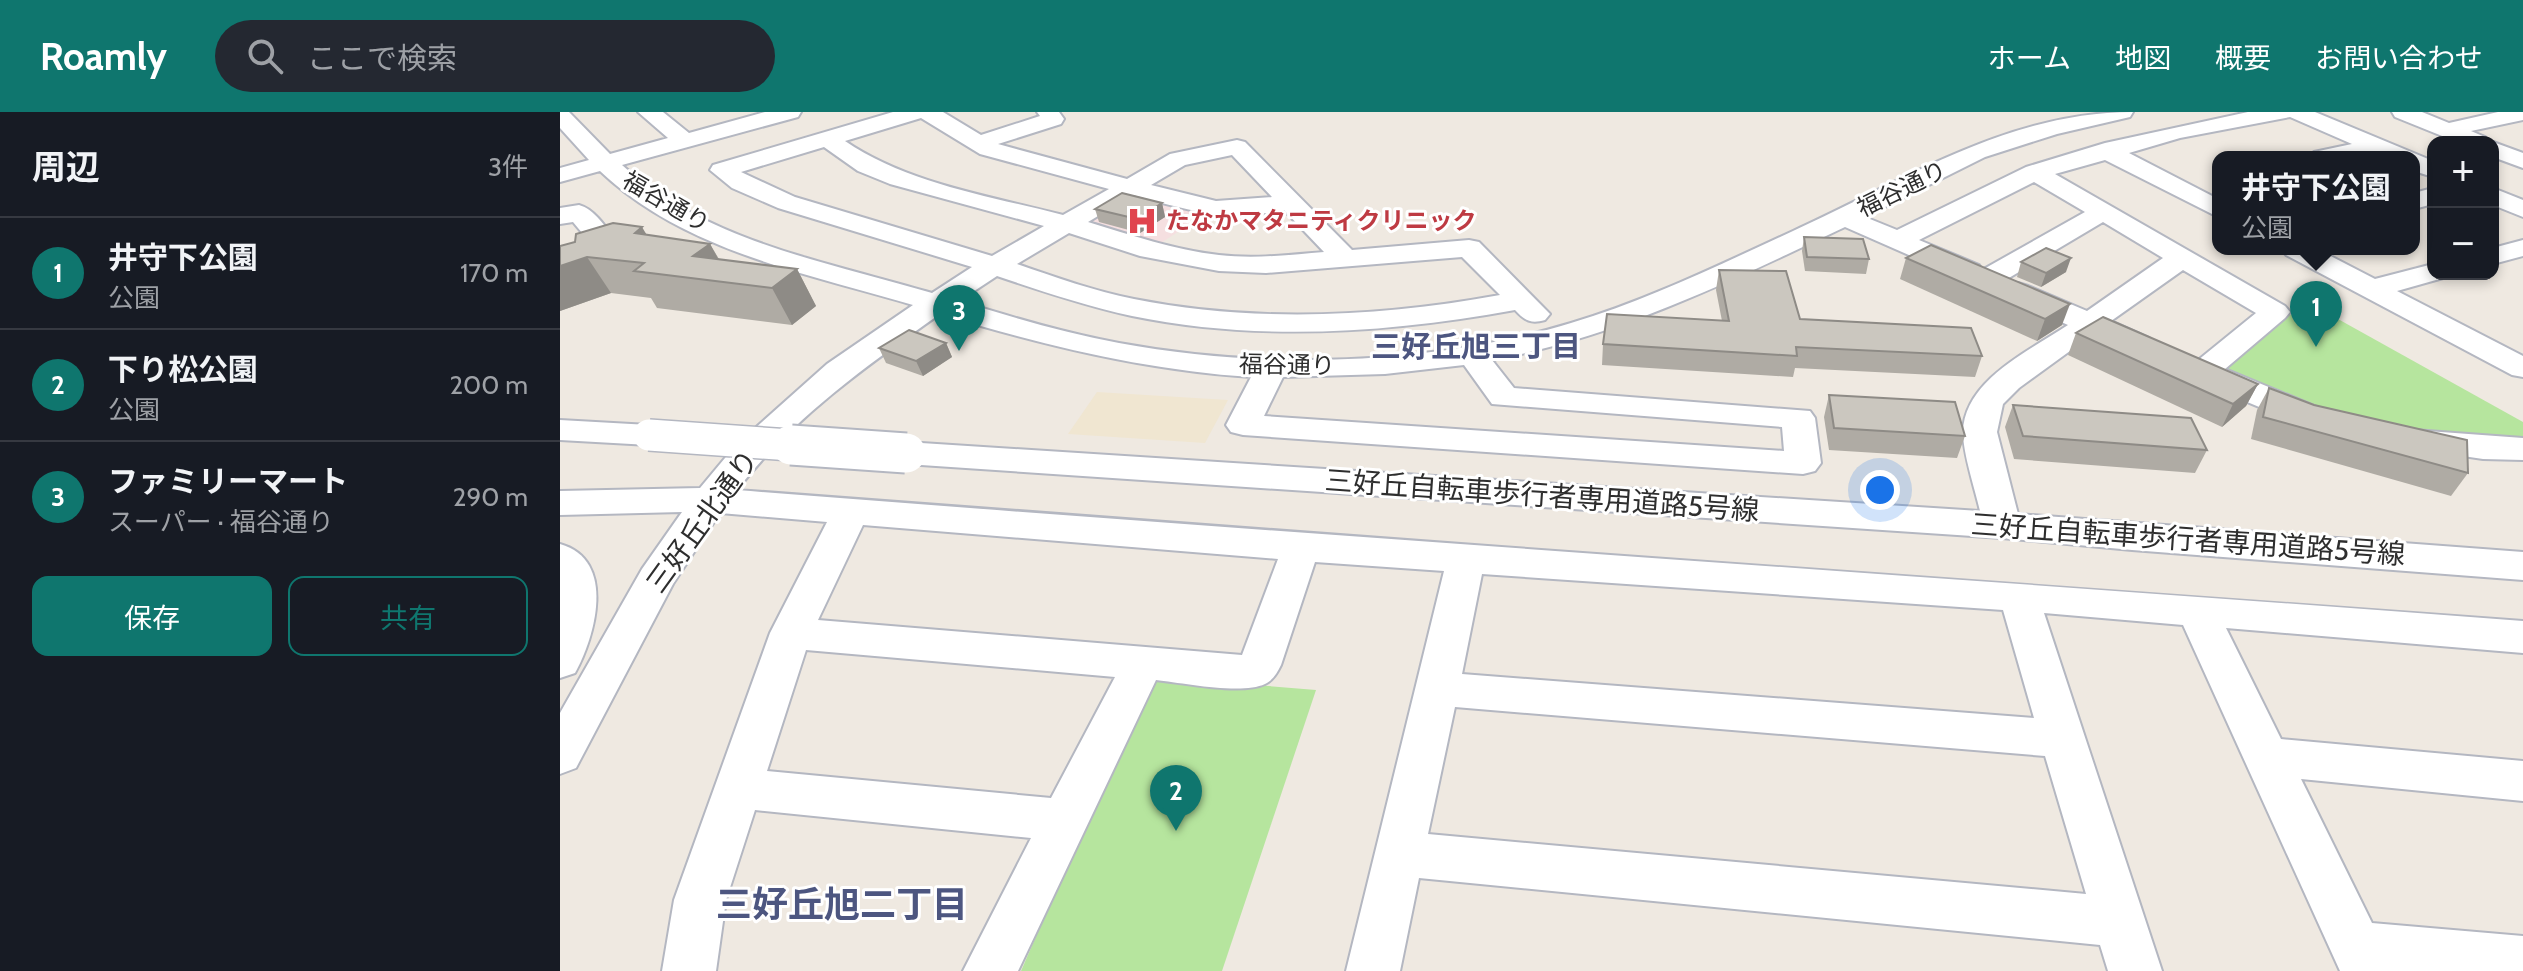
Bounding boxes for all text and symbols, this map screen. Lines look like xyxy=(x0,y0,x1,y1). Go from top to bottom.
search box xyxy=(215,20,775,92)
text: Roamly xyxy=(40,33,167,80)
icon: search xyxy=(243,34,287,78)
text: ここで検索 xyxy=(307,40,457,77)
text: ホーム xyxy=(1988,41,2071,75)
text: 地図 xyxy=(2115,41,2171,75)
text: 概要 xyxy=(2215,41,2271,75)
text: お問い合わせ xyxy=(2315,41,2483,75)
map controls xyxy=(2427,136,2499,280)
button: + xyxy=(2427,136,2499,208)
text: 周辺 xyxy=(32,146,100,188)
text: 3件 xyxy=(488,151,528,183)
popup xyxy=(2212,151,2420,255)
street label: 福谷通り xyxy=(1852,154,1951,223)
street label: 福谷通り xyxy=(617,165,715,238)
text: 井守下公園 xyxy=(2241,169,2391,206)
hospital icon: たなかマタニティクリニック xyxy=(1125,204,1159,238)
place label: たなかマタニティクリニック xyxy=(1166,206,1477,235)
button: − xyxy=(2427,208,2499,280)
text: 公園 xyxy=(2241,212,2293,244)
text: 井守下公園 xyxy=(108,239,258,276)
text: 1 xyxy=(53,257,63,289)
text: 170 m xyxy=(460,257,528,289)
pin: 1 xyxy=(2290,281,2342,347)
text: 公園 xyxy=(108,282,160,314)
pin: 3 xyxy=(933,285,985,351)
district label: 三好丘旭三丁目 xyxy=(1371,328,1581,365)
street label: 福谷通り xyxy=(1239,349,1335,380)
text: 下り松公園 xyxy=(108,351,258,388)
text: 2 xyxy=(51,369,65,401)
text: 200 m xyxy=(449,369,528,401)
text: 公園 xyxy=(108,394,160,426)
street label: 三好丘北通り xyxy=(639,443,765,599)
text: ファミリーマート xyxy=(108,463,348,500)
street label: 三好丘自転車歩行者専用道路5号線 xyxy=(1324,463,1760,527)
your location xyxy=(1860,470,1900,510)
text: 3 xyxy=(51,481,65,513)
text: 290 m xyxy=(453,481,528,513)
text: スーパー · 福谷通り xyxy=(108,506,334,538)
street label: 三好丘自転車歩行者専用道路5号線 xyxy=(1970,507,2406,571)
button: 保存 xyxy=(32,576,272,656)
button: 共有 xyxy=(288,576,528,656)
pin: 2 xyxy=(1150,765,1202,831)
district label: 三好丘旭二丁目 xyxy=(716,882,968,926)

